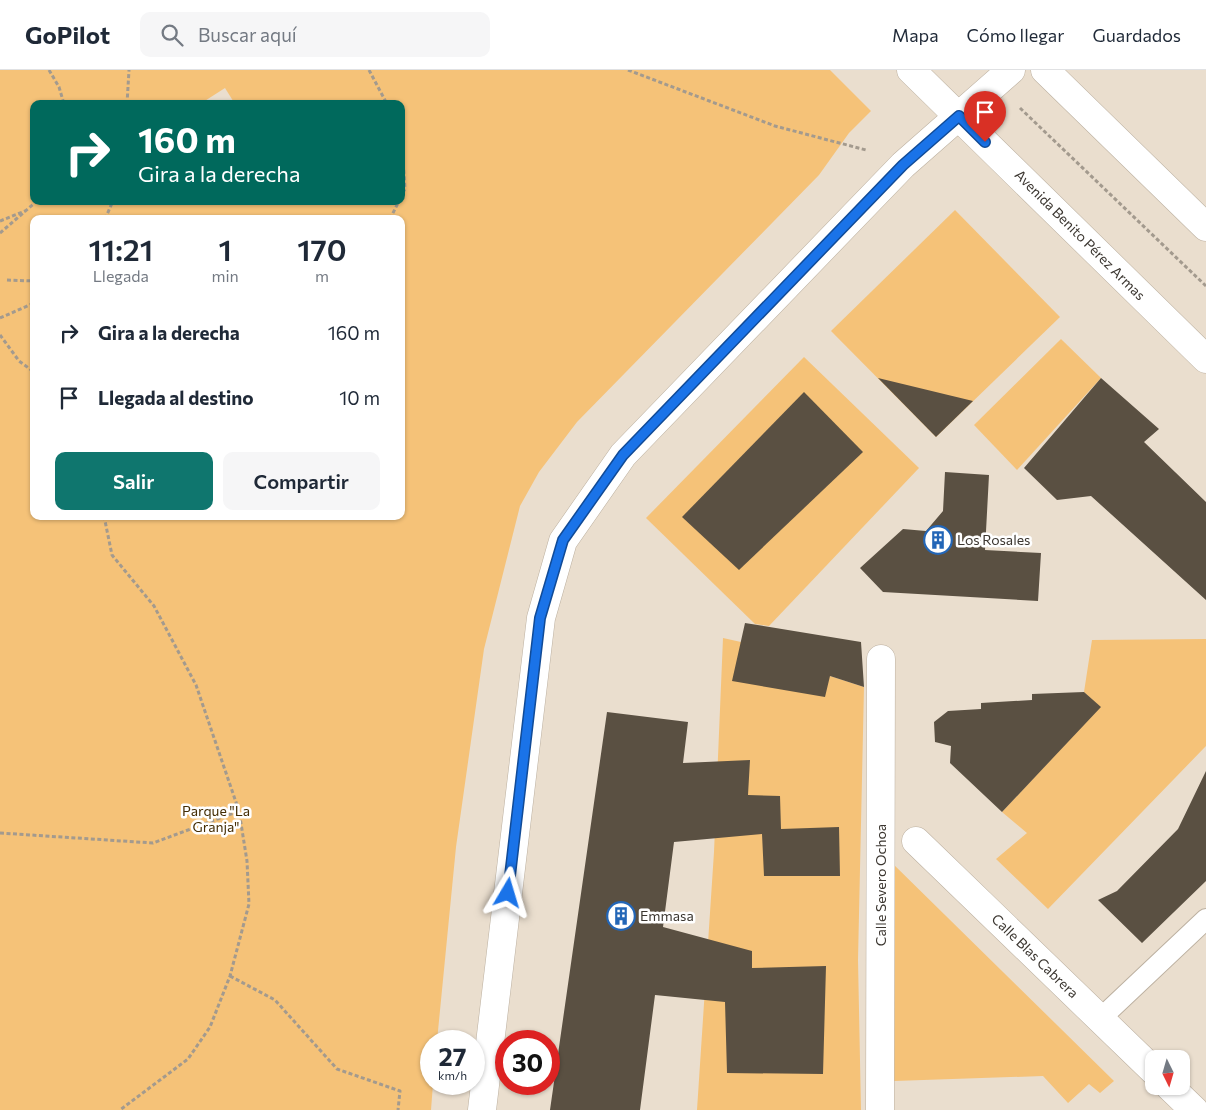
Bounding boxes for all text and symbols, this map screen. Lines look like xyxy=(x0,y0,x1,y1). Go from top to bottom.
search box xyxy=(140,12,490,57)
text: GoPilot xyxy=(25,20,110,49)
icon: search xyxy=(158,21,186,49)
text: Buscar aquí xyxy=(198,23,297,46)
text: Mapa xyxy=(892,24,939,46)
text: Cómo llegar xyxy=(967,24,1064,46)
text: Guardados xyxy=(1092,24,1181,46)
pin xyxy=(964,91,1006,142)
icon: arrive xyxy=(971,98,999,126)
text: 160 m xyxy=(138,117,236,160)
icon: right xyxy=(55,120,120,185)
text: Gira a la derecha xyxy=(138,160,300,187)
street label: Avenida Benito Pérez Armas xyxy=(1012,166,1149,303)
text: 11:21 xyxy=(88,230,153,267)
text: 1 xyxy=(218,230,232,267)
text: 170 xyxy=(297,230,347,267)
text: Llegada xyxy=(93,266,149,285)
text: min xyxy=(212,266,239,285)
text: m xyxy=(315,266,329,285)
icon: right xyxy=(55,319,83,347)
text: Gira a la derecha xyxy=(98,321,240,344)
text: 160 m xyxy=(328,321,380,344)
icon: arrive xyxy=(55,384,83,412)
text: Llegada al destino xyxy=(98,386,254,409)
text: 10 m xyxy=(339,386,380,409)
button: Salir xyxy=(55,452,213,510)
button: Compartir xyxy=(223,452,380,510)
building icon: Los Rosales xyxy=(923,525,953,555)
place label: Los Rosales xyxy=(957,531,1030,548)
park label: Parque "La Granja" xyxy=(182,802,250,835)
street label: Calle Severo Ochoa xyxy=(872,824,889,946)
position arrow xyxy=(481,866,533,918)
building icon: Emmasa xyxy=(606,901,636,931)
place label: Emmasa xyxy=(640,907,694,924)
street label: Calle Blas Cabrera xyxy=(989,910,1082,1001)
speed limit sign: 30 xyxy=(495,1030,560,1095)
text: 27 xyxy=(439,1041,466,1071)
north arrow xyxy=(1145,1050,1190,1095)
map controls xyxy=(1145,1050,1190,1095)
text: km/h xyxy=(438,1068,467,1082)

